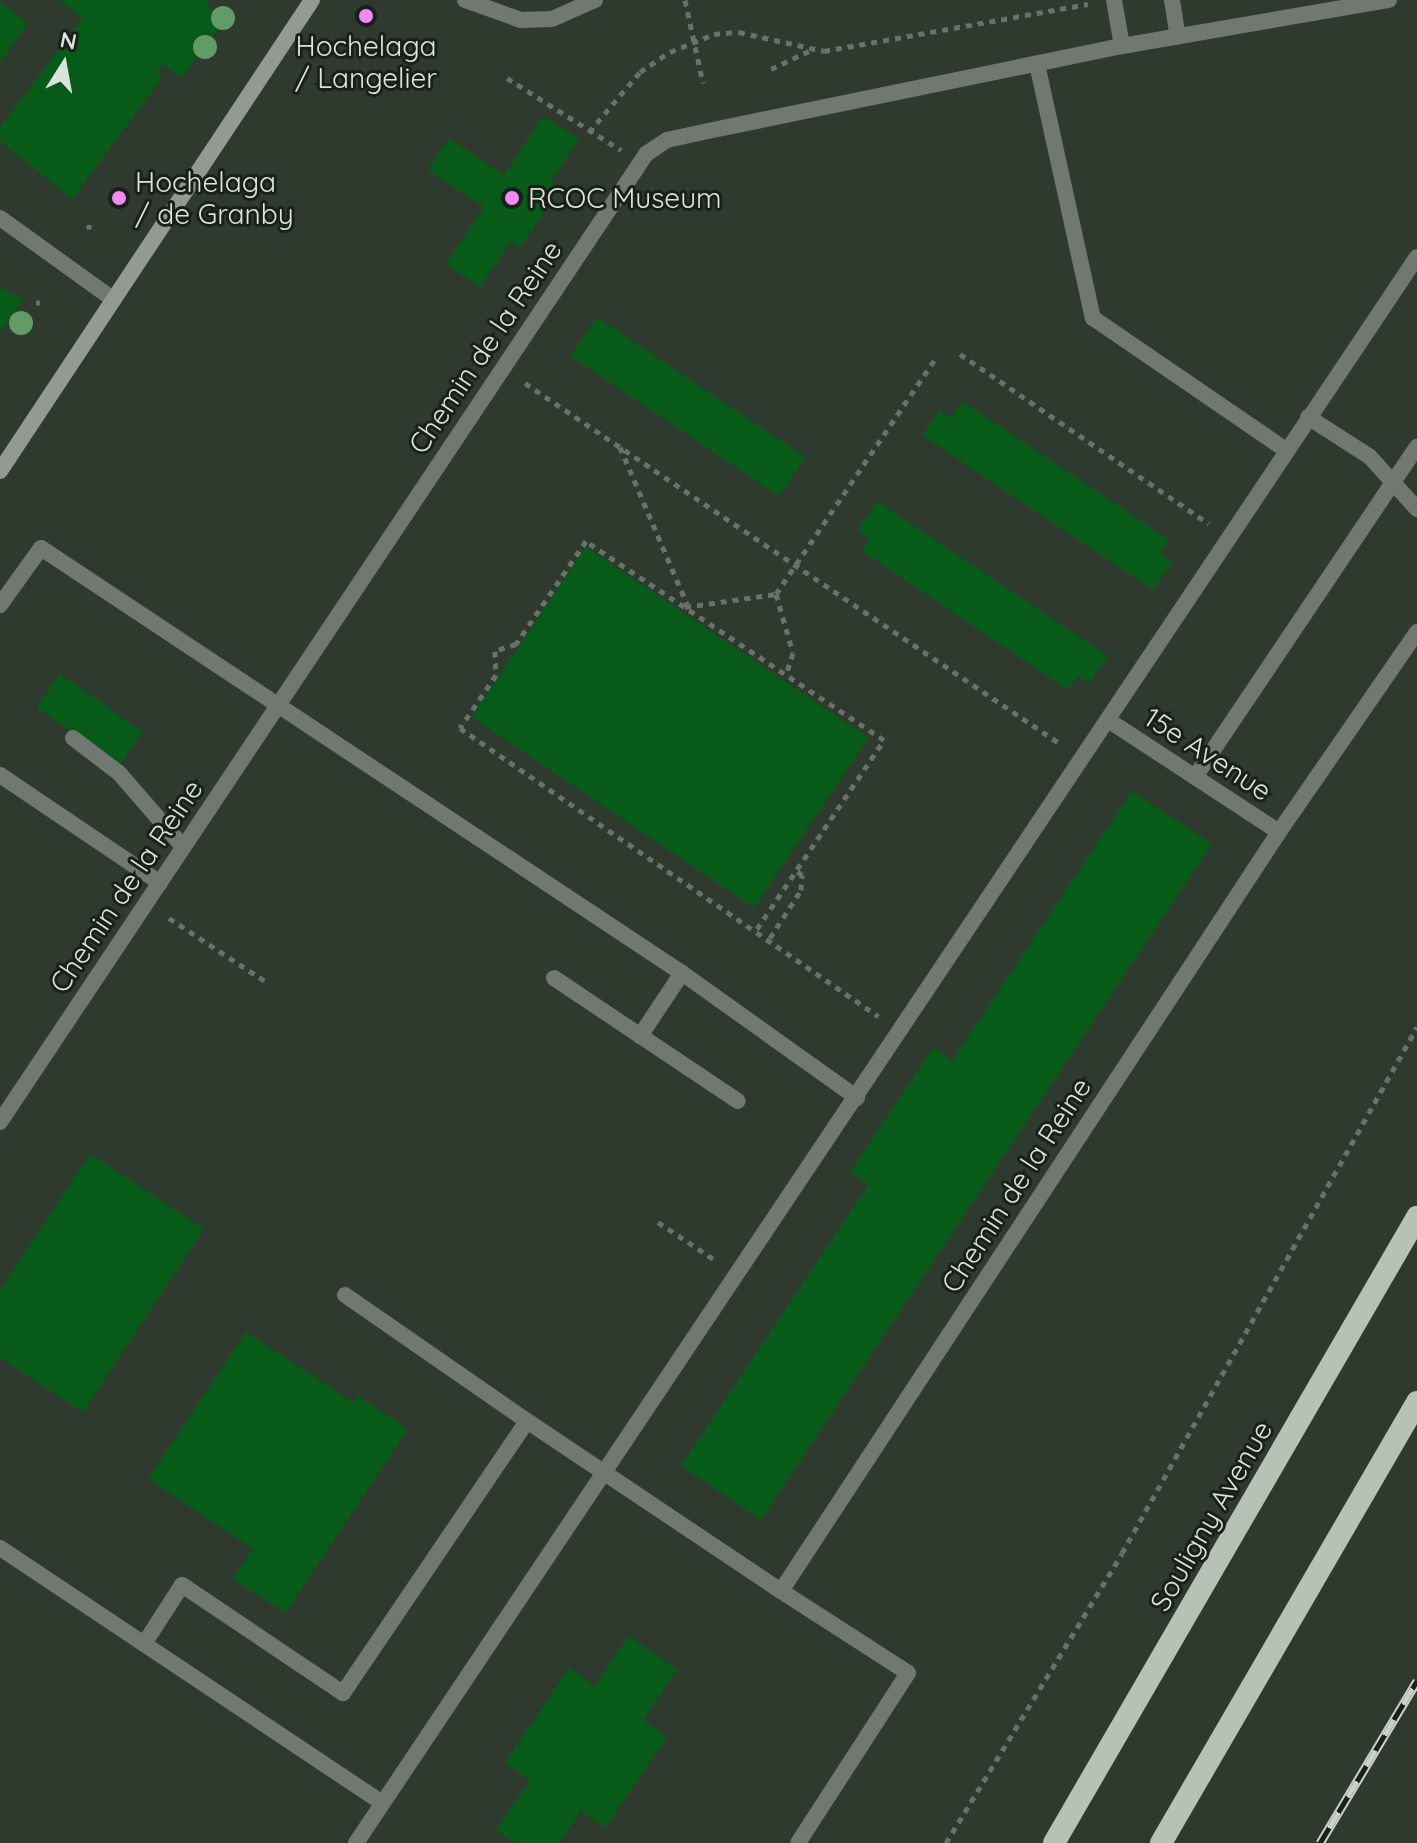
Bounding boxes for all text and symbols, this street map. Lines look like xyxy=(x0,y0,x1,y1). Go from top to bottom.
marker: Hochelaga / Langelier xyxy=(357,7,375,25)
north arrow xyxy=(24,24,104,104)
text: N xyxy=(58,25,79,56)
place label: Hochelaga / Langelier xyxy=(295,29,437,95)
place label: Hochelaga / de Granby xyxy=(135,165,294,231)
place label: RCOC Museum xyxy=(528,181,722,215)
marker: Hochelaga / de Granby xyxy=(110,189,128,207)
marker: RCOC Museum xyxy=(503,189,521,207)
street label: Chemin de la Reine xyxy=(401,234,569,460)
street label: 15e Avenue xyxy=(1138,700,1278,808)
street label: Chemin de la Reine xyxy=(42,773,210,999)
street label: Chemin de la Reine xyxy=(934,1071,1098,1299)
street label: Souligny Avenue xyxy=(1143,1415,1279,1617)

